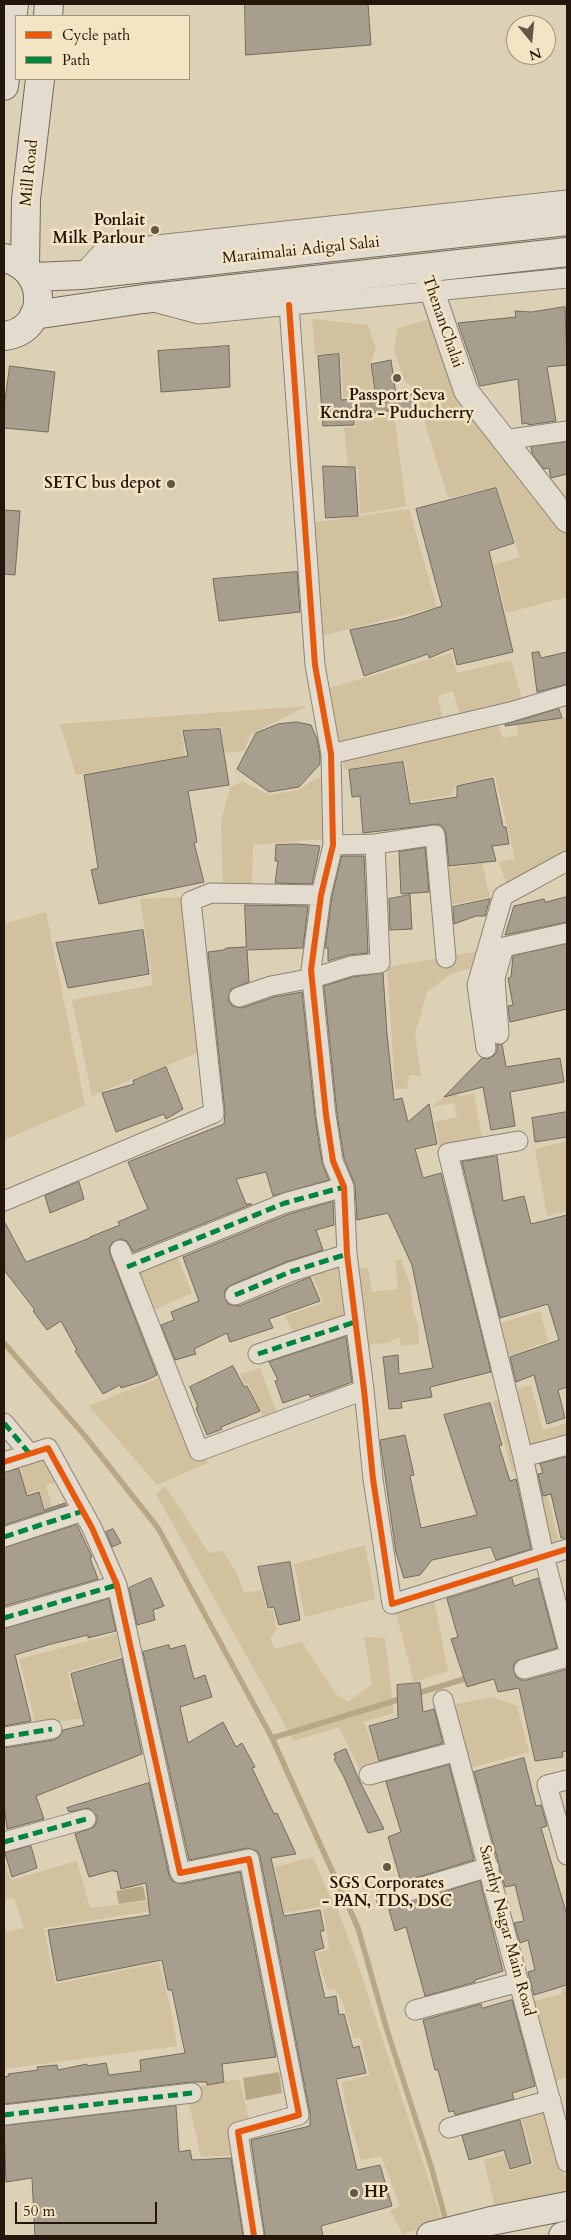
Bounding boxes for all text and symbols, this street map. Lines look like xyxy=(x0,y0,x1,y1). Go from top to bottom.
legend xyxy=(15,15,190,80)
north arrow xyxy=(506,15,556,65)
text: Cycle path xyxy=(62,25,130,45)
text: N xyxy=(527,43,544,65)
text: Path xyxy=(62,50,90,70)
street label: Mill Road xyxy=(17,139,43,207)
place label: Ponlait Milk Parlour xyxy=(53,211,145,249)
marker: Ponlait Milk Parlour xyxy=(149,224,161,236)
street label: Maraimalai Adigal Salai xyxy=(221,233,381,269)
street label: ThenanChalai xyxy=(417,273,467,371)
marker: Passport Seva Kendra - Puducherry xyxy=(391,372,403,384)
place label: Passport Seva Kendra - Puducherry xyxy=(320,386,474,424)
place label: SETC bus depot xyxy=(44,474,161,494)
marker: SETC bus depot xyxy=(165,478,177,490)
street label: Sarathy Nagar Main Road xyxy=(474,1844,538,2018)
marker: SGS Corporates - PAN, TDS, DSC xyxy=(381,1861,393,1873)
place label: SGS Corporates - PAN, TDS, DSC xyxy=(322,1874,452,1912)
place label: HP xyxy=(364,2183,388,2203)
marker: HP xyxy=(348,2187,360,2199)
scale bar xyxy=(18,2192,160,2224)
text: 50 m xyxy=(23,2201,55,2221)

